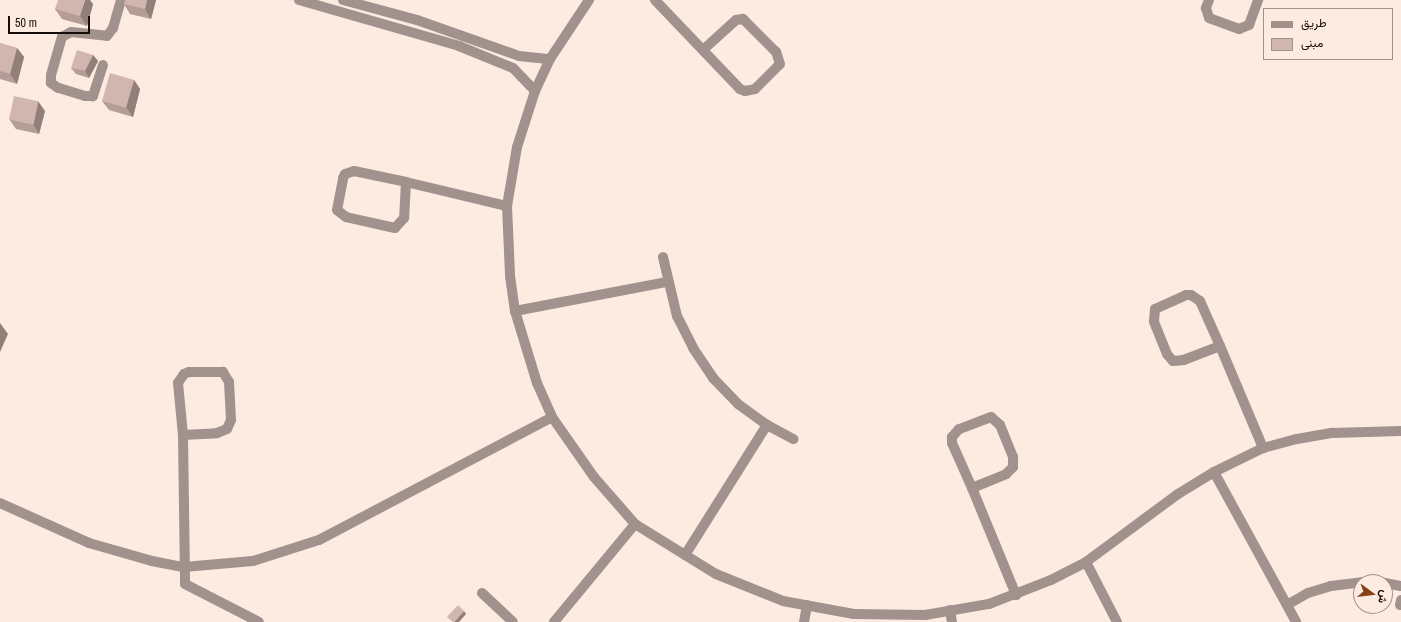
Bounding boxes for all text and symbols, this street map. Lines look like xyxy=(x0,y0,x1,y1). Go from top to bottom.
scale bar xyxy=(10,8,92,34)
legend xyxy=(1263,8,1393,60)
text: 50 m xyxy=(15,15,37,31)
text: طريق xyxy=(1301,15,1326,31)
text: مبنى xyxy=(1301,35,1323,51)
north arrow xyxy=(1353,574,1393,614)
text: ش xyxy=(1375,589,1392,605)

